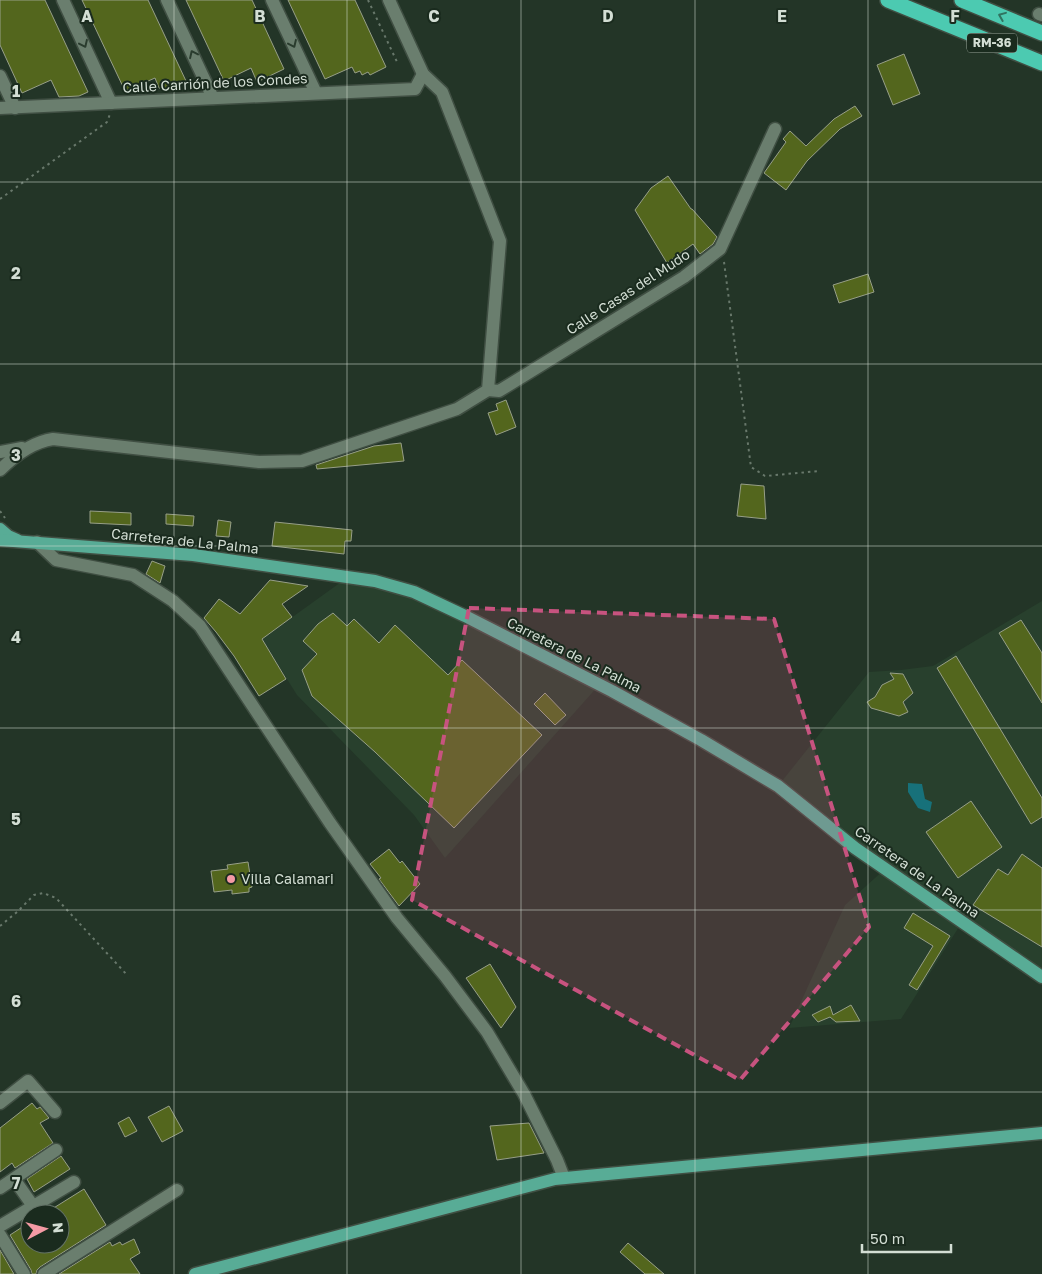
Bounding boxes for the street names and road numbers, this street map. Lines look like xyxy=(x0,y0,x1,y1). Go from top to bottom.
road number: RM-36 xyxy=(967,34,1017,52)
street label: Calle Carrión de los Condes xyxy=(122,69,308,96)
street label: Calle Casas del Mudo xyxy=(563,245,693,338)
street label: Carretera de La Palma xyxy=(110,524,260,557)
street label: Carretera de La Palma xyxy=(504,613,644,696)
street label: Carretera de La Palma xyxy=(852,822,983,921)

